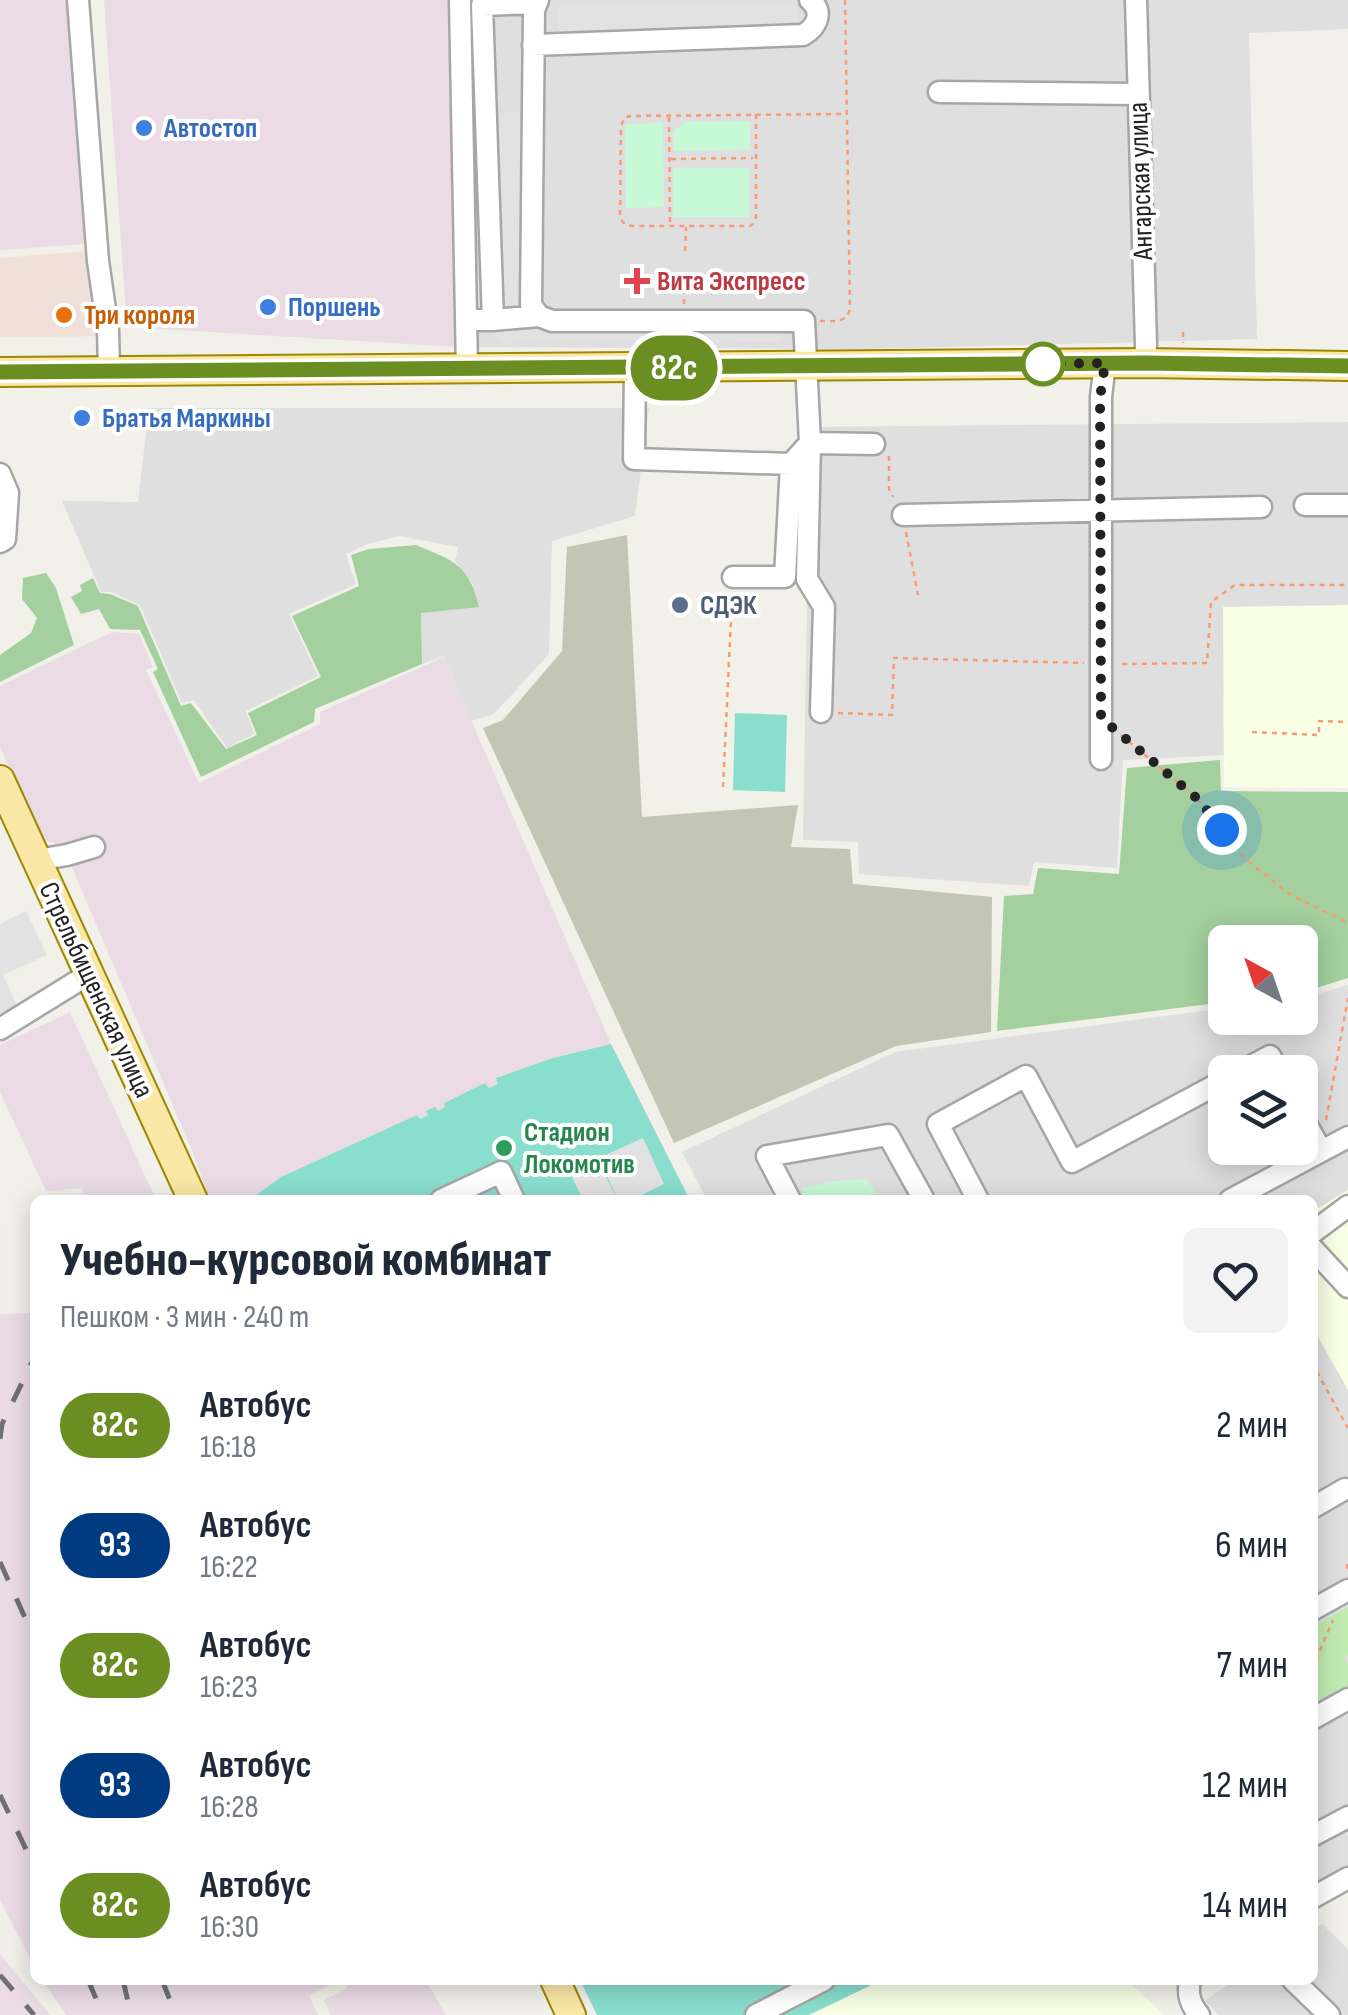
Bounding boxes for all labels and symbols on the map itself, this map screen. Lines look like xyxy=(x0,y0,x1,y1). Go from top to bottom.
street label: Ангарская улица xyxy=(1122,101,1160,262)
place label: Автостоп xyxy=(163,112,257,145)
marker: Автостоп xyxy=(133,117,155,139)
place label: Вита Экспресс xyxy=(657,265,806,298)
marker: Вита Экспресс xyxy=(626,270,648,292)
place label: Поршень xyxy=(288,291,381,324)
marker: Поршень xyxy=(257,296,279,318)
place label: Три короля xyxy=(84,299,195,332)
marker: Три короля xyxy=(53,304,75,326)
line badge: 82с xyxy=(616,336,732,400)
unlabelled marker xyxy=(1022,343,1064,385)
place label: Братья Маркины xyxy=(102,402,271,435)
marker: Братья Маркины xyxy=(71,407,93,429)
place label: СДЭК xyxy=(700,589,757,622)
marker: СДЭК xyxy=(669,594,691,616)
your location xyxy=(1197,805,1247,855)
street label: Стрельбищенская улица xyxy=(32,877,160,1103)
north arrow xyxy=(1208,925,1318,1035)
place label: Стадион Локомотив xyxy=(524,1116,635,1181)
marker: Стадион Локомотив xyxy=(493,1137,515,1159)

